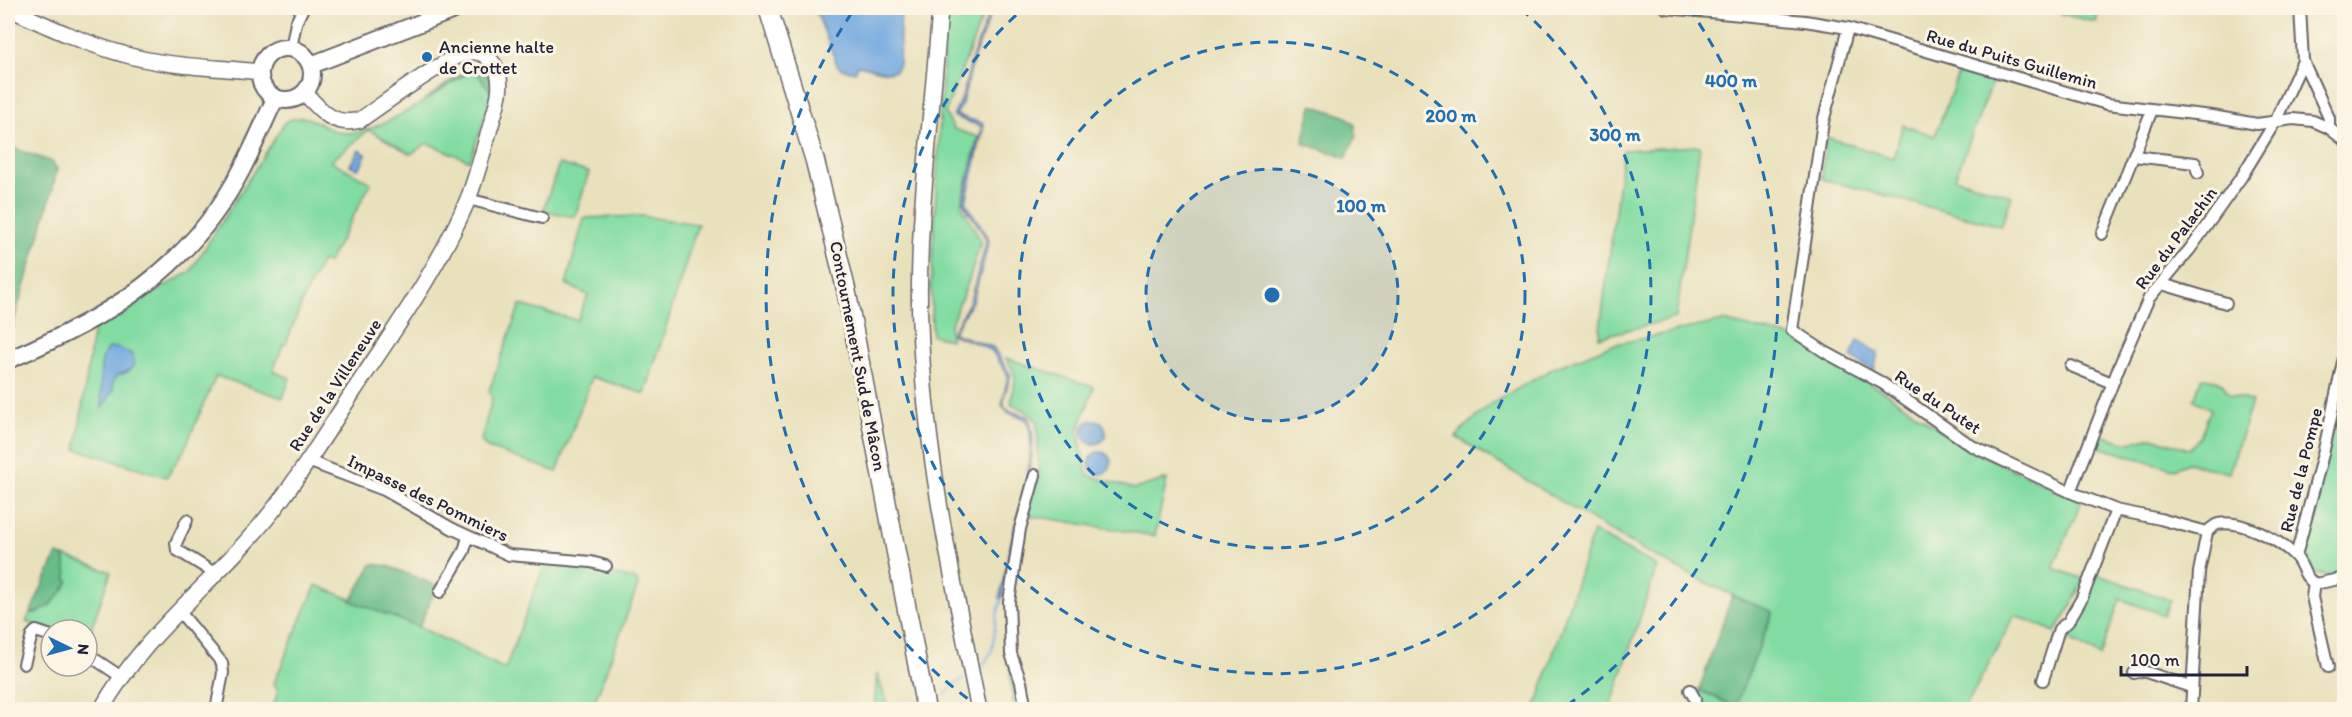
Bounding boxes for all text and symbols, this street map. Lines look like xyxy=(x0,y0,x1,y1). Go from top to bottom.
street label: Rue du Puits Guillemin xyxy=(1924,24,2100,94)
place label: Ancienne halte de Crottet xyxy=(439,36,554,79)
marker: Ancienne halte de Crottet xyxy=(420,50,434,64)
text: 400 m xyxy=(1705,70,1758,92)
text: 200 m xyxy=(1426,105,1477,127)
text: 300 m xyxy=(1589,124,1641,146)
street label: Rue du Palachin xyxy=(2130,182,2222,294)
text: 100 m xyxy=(1336,195,1387,217)
street label: Contournement Sud de Mâcon xyxy=(825,239,891,473)
centre of rings xyxy=(1262,285,1282,305)
street label: Rue de la Villeneuve xyxy=(284,315,386,455)
street label: Rue du Putet xyxy=(1891,365,1986,439)
street label: Rue de la Pompe xyxy=(2275,406,2327,534)
street label: Impasse des Pommiers xyxy=(344,449,512,547)
north arrow xyxy=(39,618,99,678)
scale bar xyxy=(2121,639,2247,677)
text: N xyxy=(74,643,93,655)
text: 100 m xyxy=(2130,649,2180,671)

